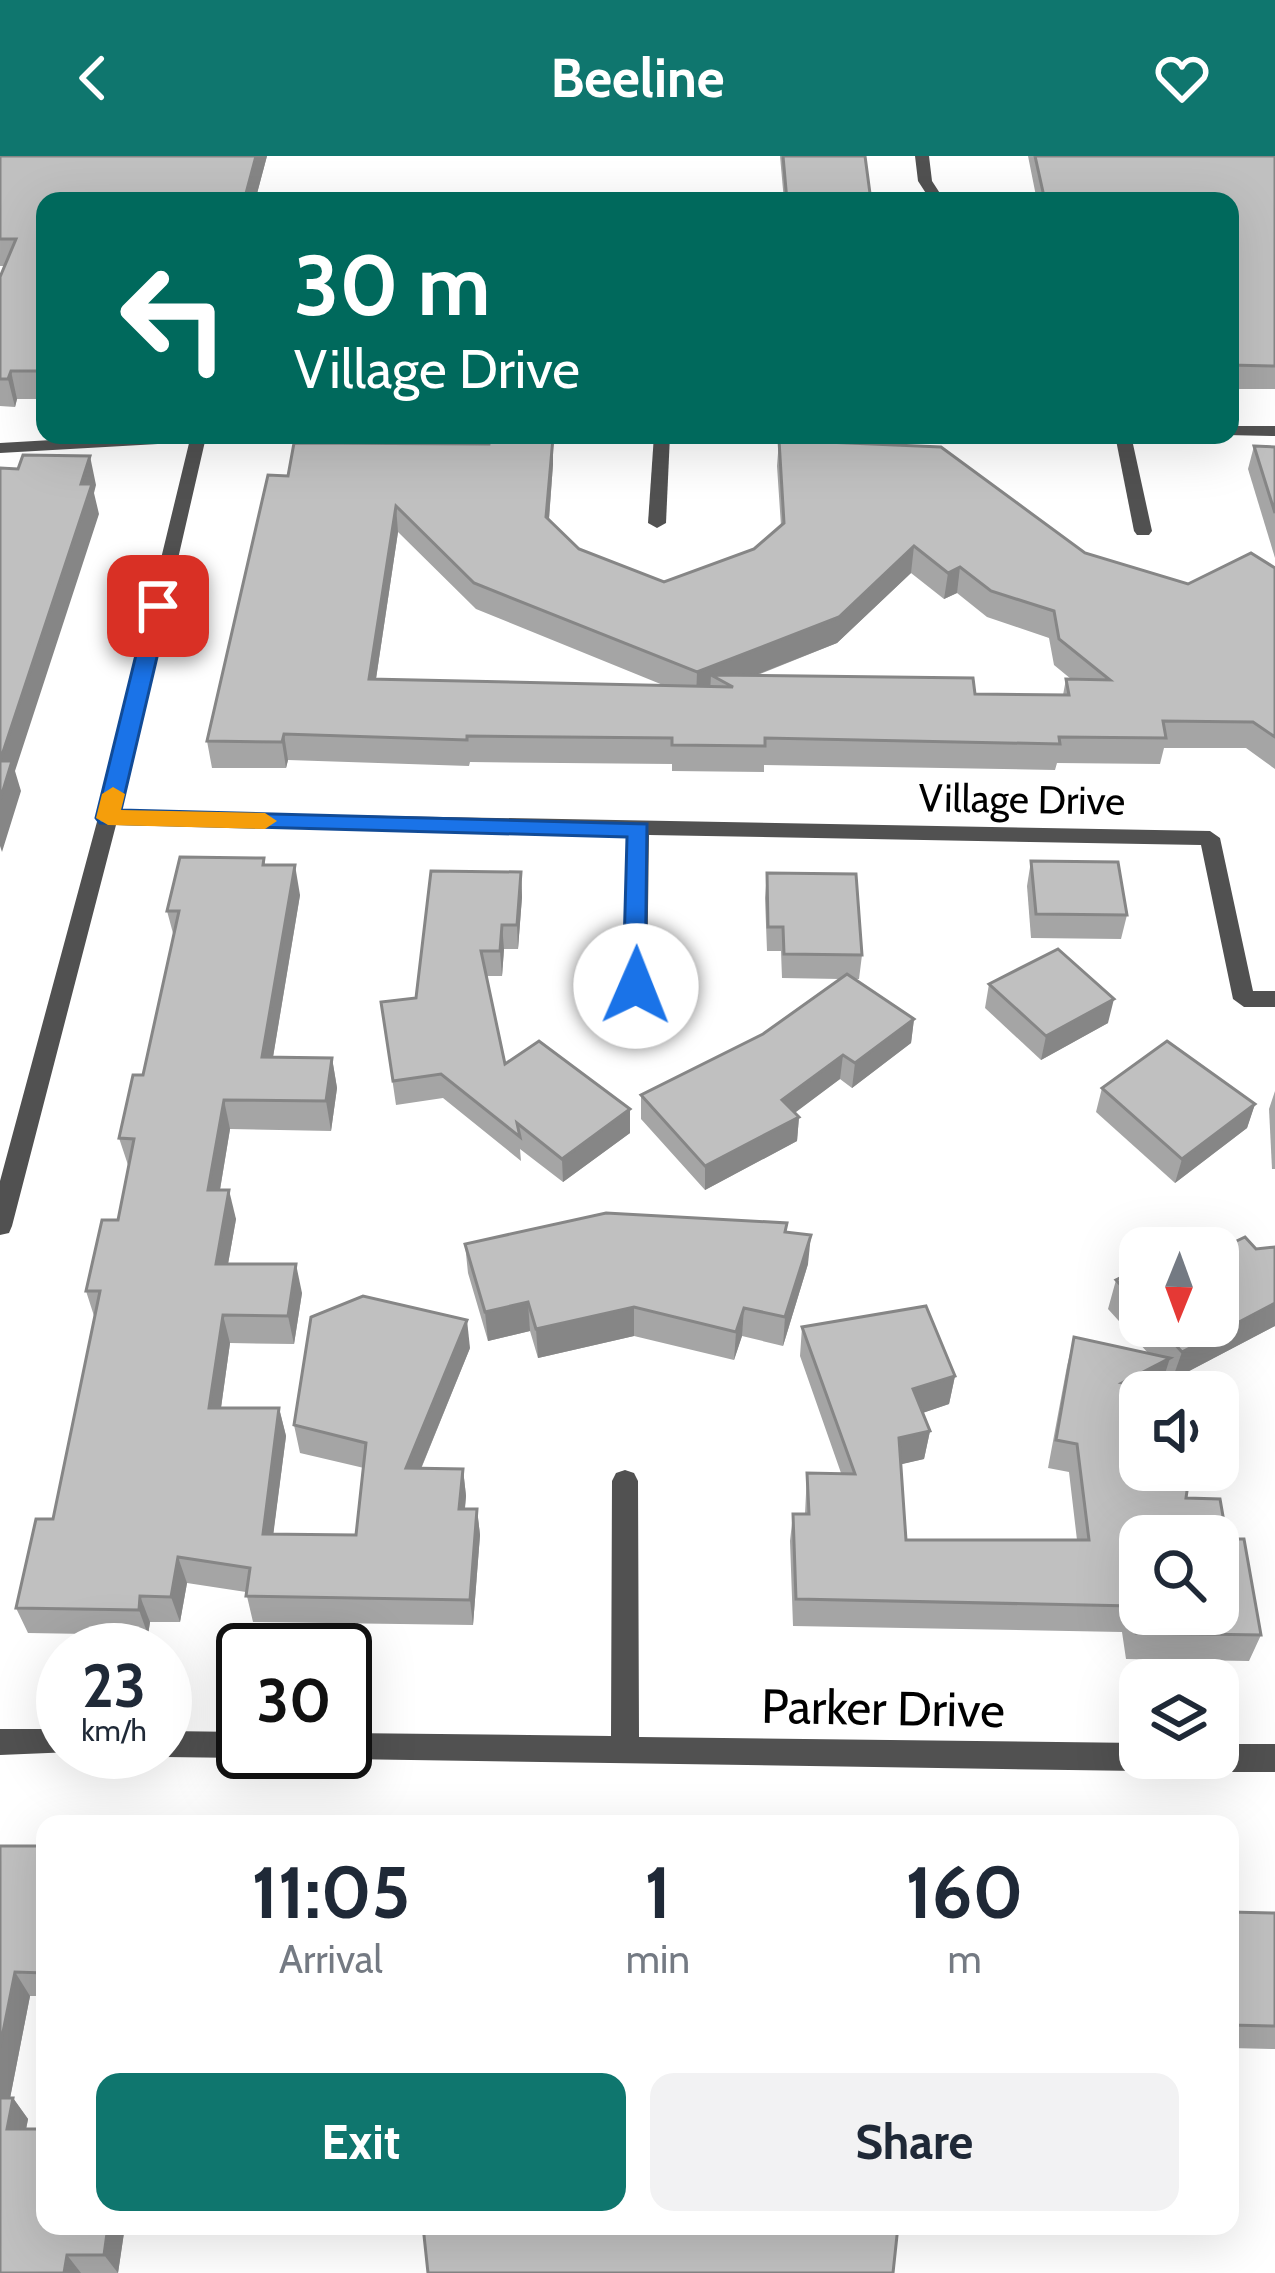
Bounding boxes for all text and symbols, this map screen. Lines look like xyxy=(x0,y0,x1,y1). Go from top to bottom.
icon: back xyxy=(60,45,126,111)
text: Beeline xyxy=(550,45,725,111)
icon: heart xyxy=(1149,45,1215,111)
text: 30 m xyxy=(294,234,490,336)
icon: left xyxy=(96,240,252,396)
text: Village Drive xyxy=(294,336,580,402)
pin xyxy=(107,555,209,657)
icon: arrive xyxy=(125,573,191,639)
street label: Village Drive xyxy=(918,773,1126,825)
position arrow xyxy=(573,923,699,1049)
north arrow xyxy=(1119,1227,1239,1347)
map controls xyxy=(1119,1227,1239,1779)
button: sound xyxy=(1119,1371,1239,1491)
button: search xyxy=(1119,1515,1239,1635)
speed limit sign: 30 xyxy=(216,1623,372,1779)
text: 23 xyxy=(82,1649,146,1722)
button: layers xyxy=(1119,1659,1239,1779)
street label: Parker Drive xyxy=(761,1677,1005,1739)
text: km/h xyxy=(81,1712,147,1749)
text: 11:05 xyxy=(252,1849,410,1936)
text: 1 xyxy=(645,1849,671,1936)
text: 160 xyxy=(906,1849,1023,1936)
text: Arrival xyxy=(279,1935,383,1983)
text: min xyxy=(626,1935,690,1983)
text: m xyxy=(947,1935,982,1983)
button: Exit xyxy=(96,2073,626,2211)
button: Share xyxy=(650,2073,1179,2211)

